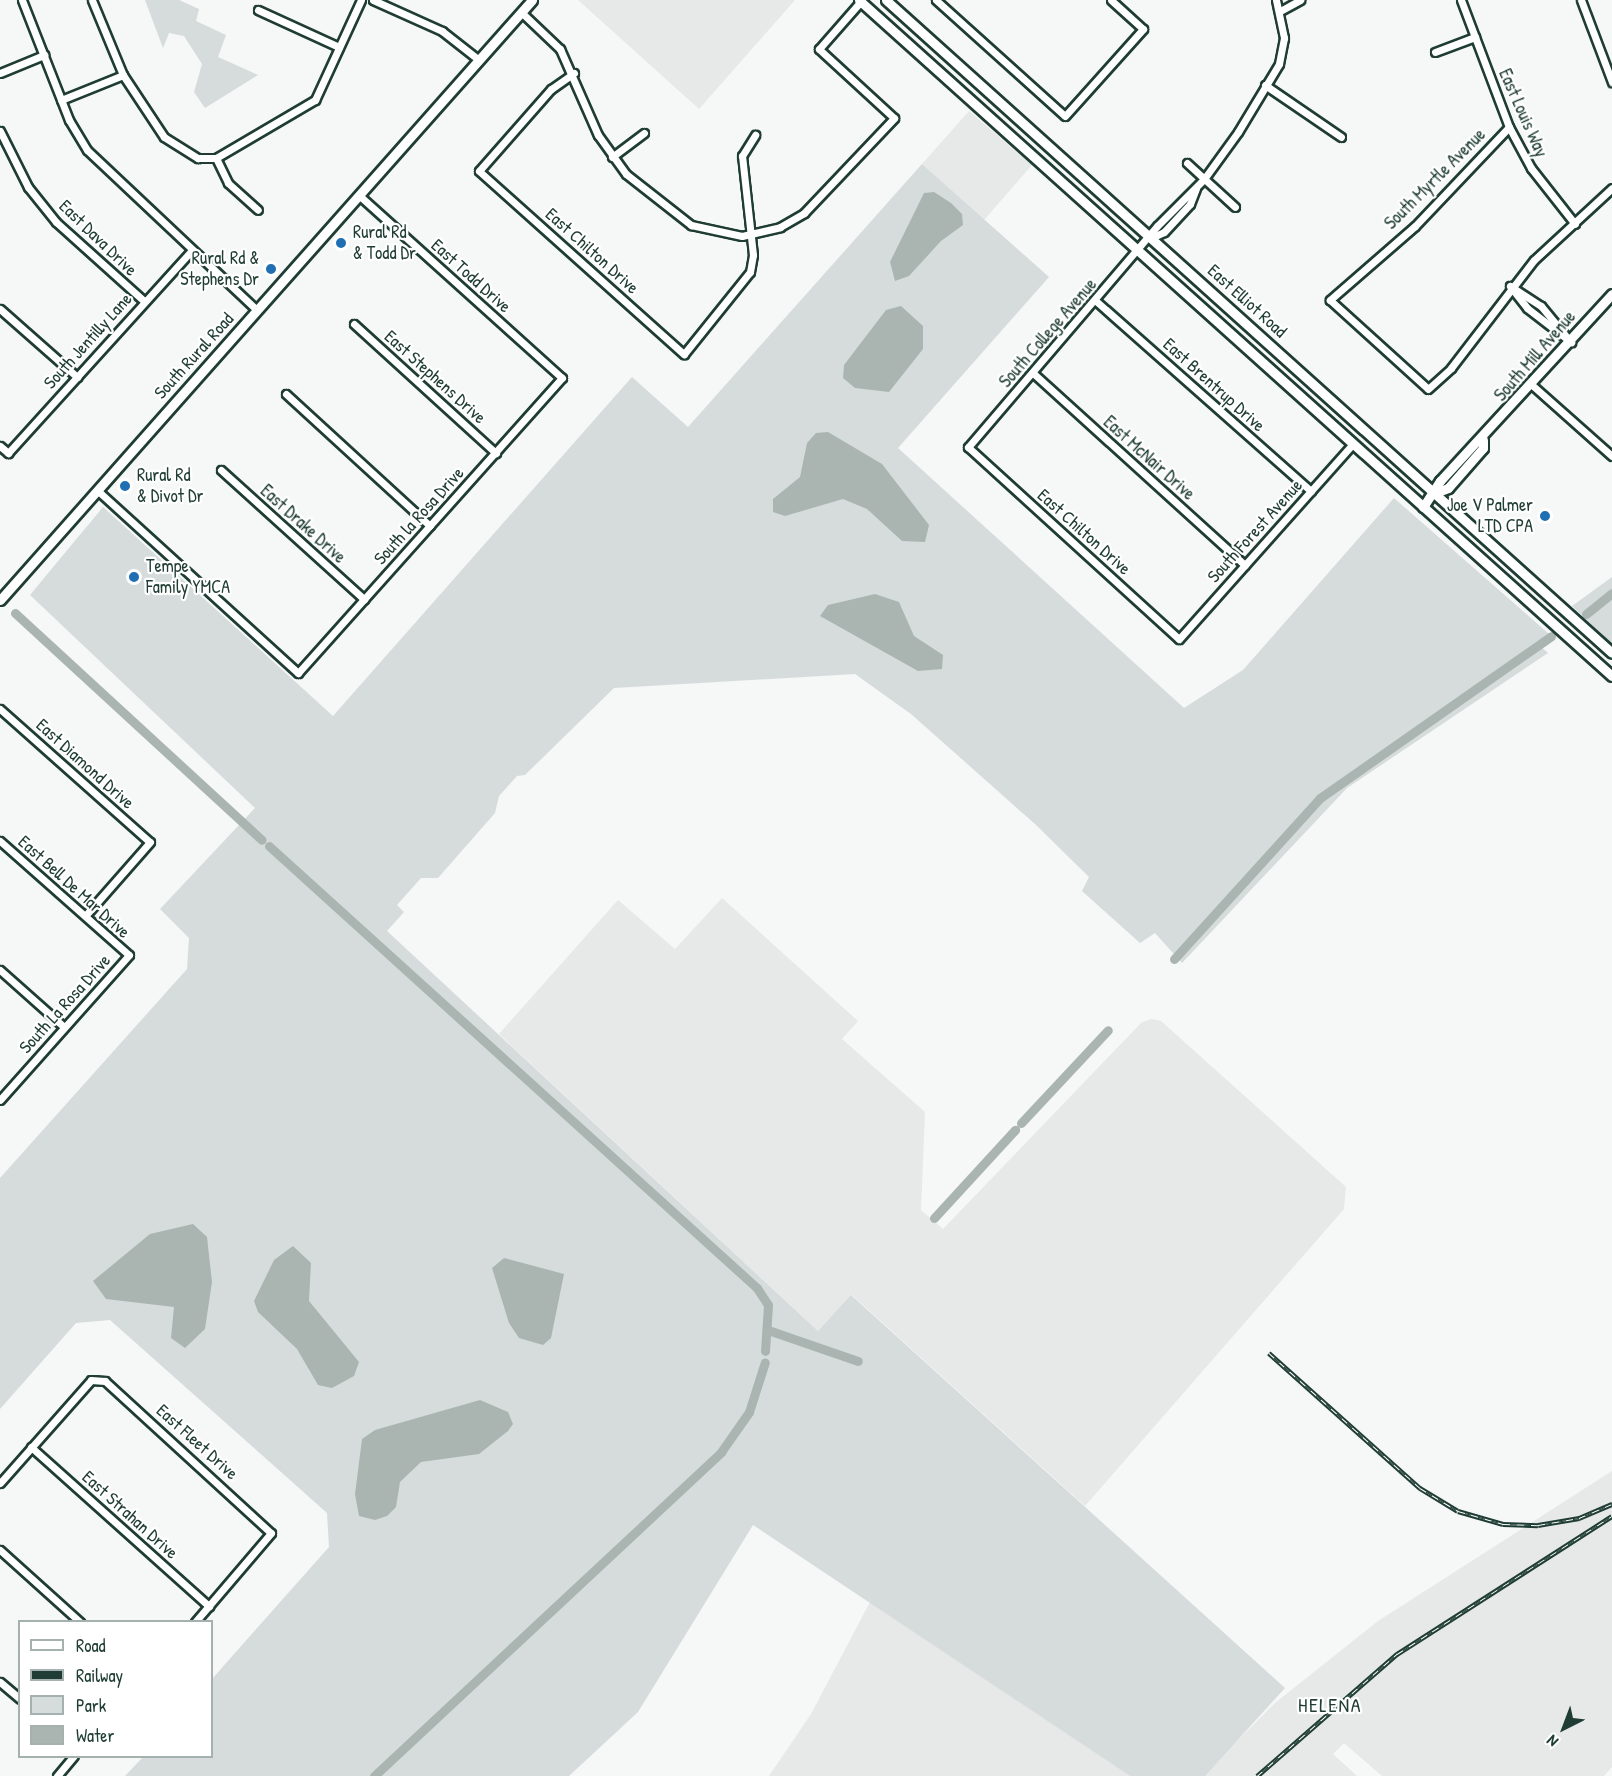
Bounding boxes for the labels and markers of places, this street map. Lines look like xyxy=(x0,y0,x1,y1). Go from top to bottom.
place label: Rural Rd & Todd Dr xyxy=(353,222,416,264)
marker: Rural Rd & Todd Dr xyxy=(334,236,348,250)
place label: Rural Rd & Stephens Dr xyxy=(180,248,259,290)
marker: Rural Rd & Stephens Dr xyxy=(264,262,278,276)
place label: Rural Rd & Divot Dr xyxy=(137,465,204,508)
marker: Rural Rd & Divot Dr xyxy=(118,479,132,493)
place label: Joe V Palmer LTD CPA xyxy=(1447,495,1533,538)
marker: Joe V Palmer LTD CPA xyxy=(1538,509,1552,523)
place label: Tempe Family YMCA xyxy=(146,556,230,598)
marker: Tempe Family YMCA xyxy=(127,570,141,584)

